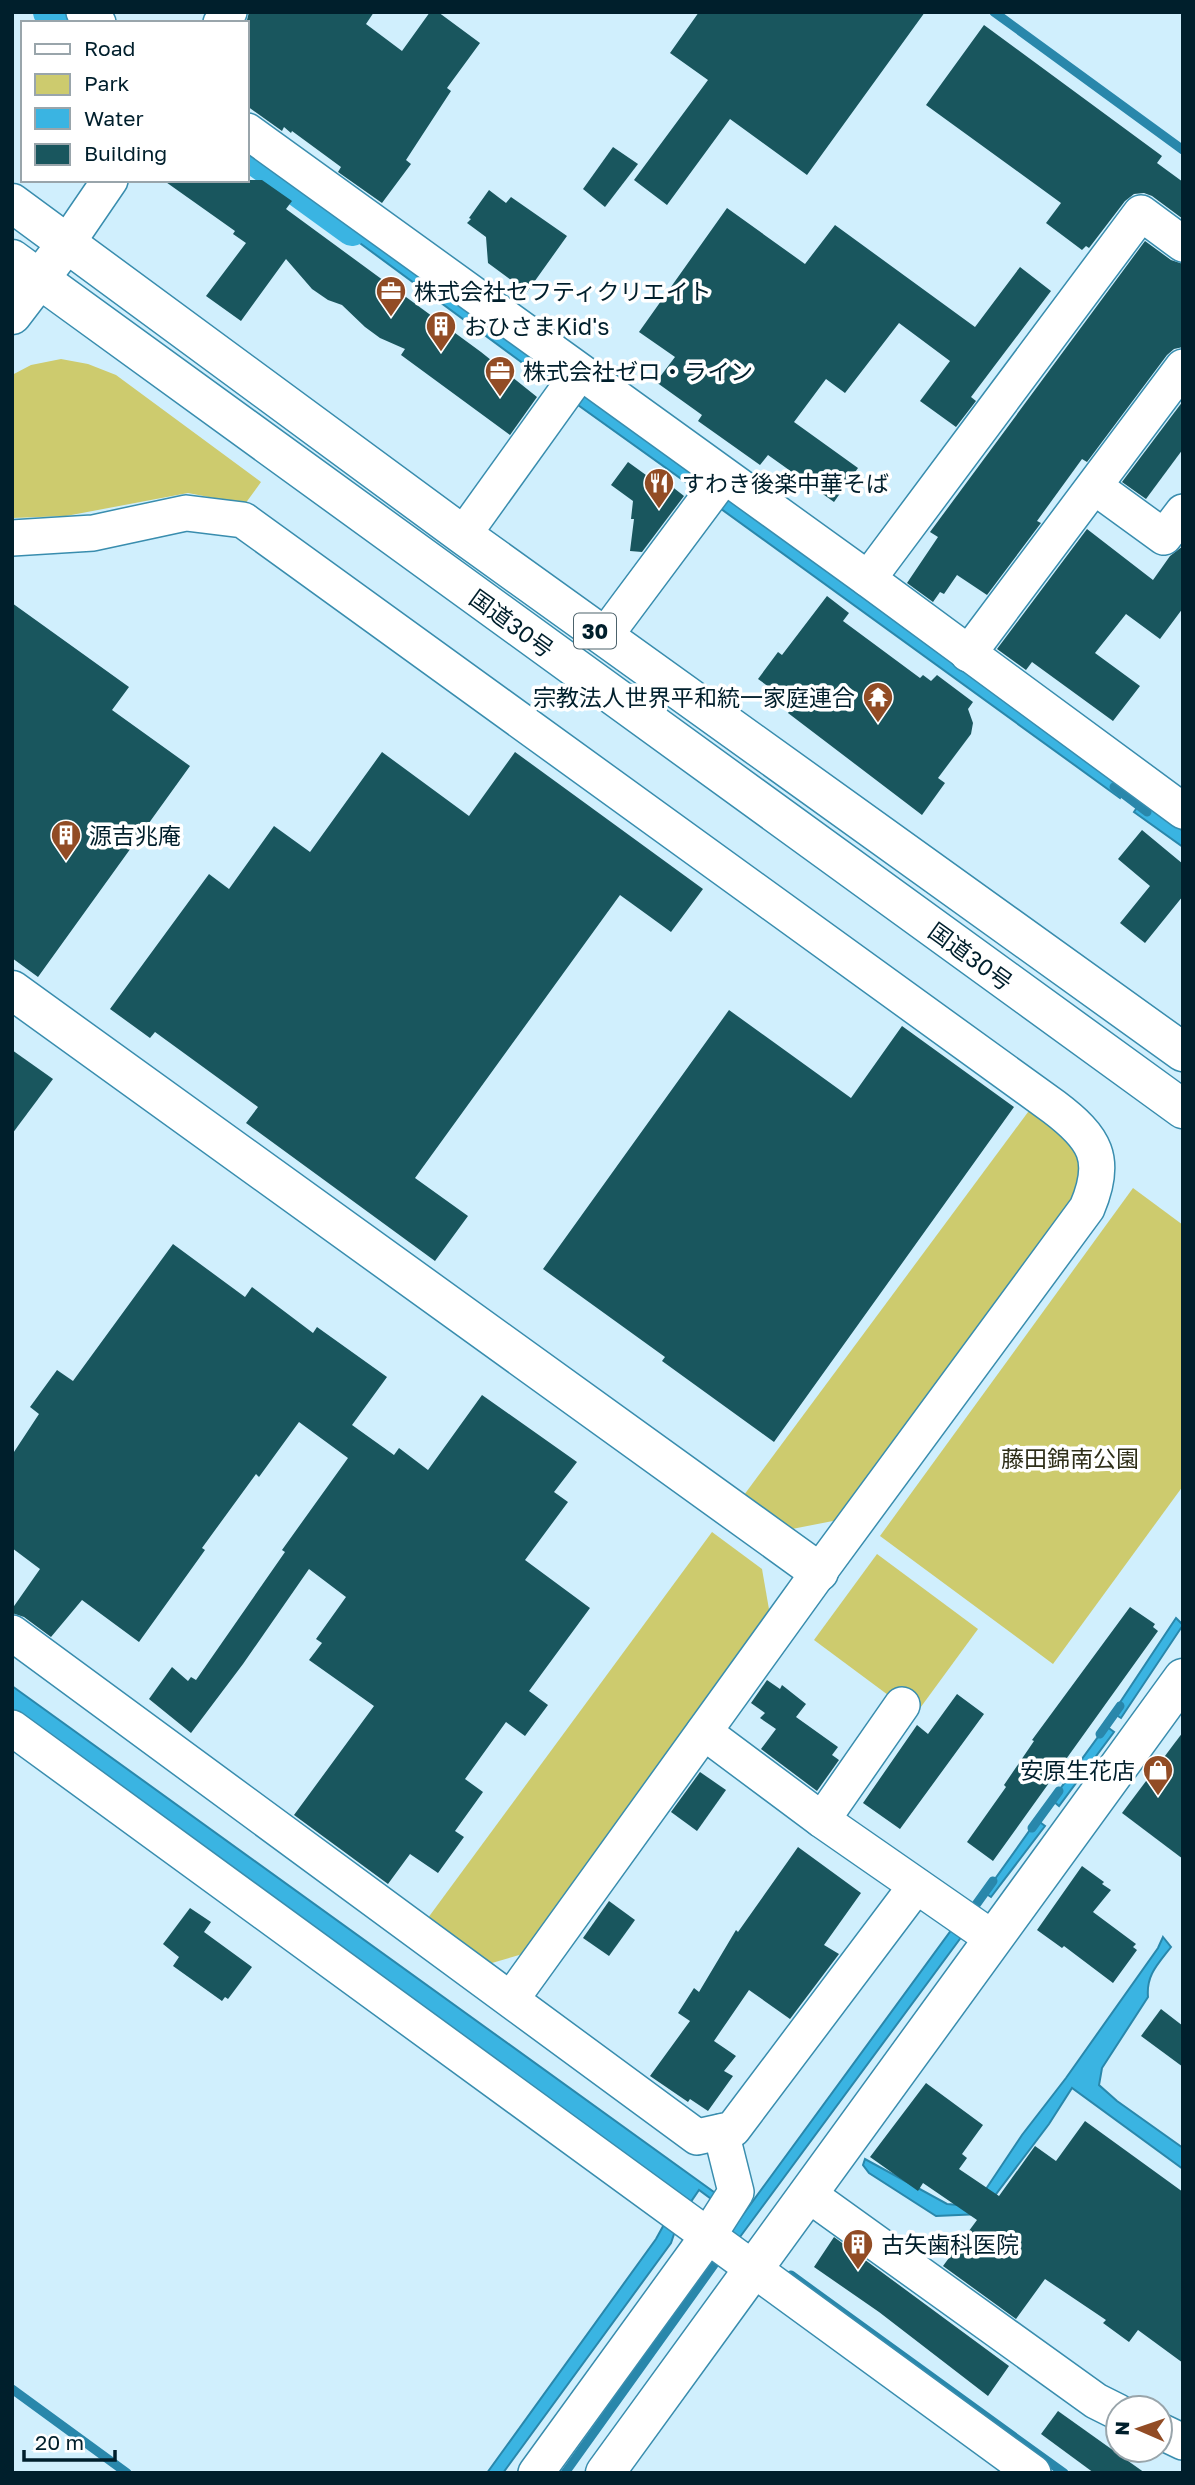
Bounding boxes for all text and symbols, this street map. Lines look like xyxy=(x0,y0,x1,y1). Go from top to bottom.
legend xyxy=(21,21,248,182)
text: Road xyxy=(84,35,135,61)
text: Park xyxy=(84,70,130,96)
text: Water xyxy=(84,105,144,131)
text: Building xyxy=(84,140,167,166)
office icon: 株式会社セフティクリエイト xyxy=(374,274,408,318)
place label: 株式会社セフティクリエイト xyxy=(414,277,712,305)
building icon: おひさまKid's xyxy=(424,309,458,353)
place label: おひさまKid's xyxy=(464,312,609,340)
office icon: 株式会社ゼロ・ライン xyxy=(483,354,517,398)
place label: 株式会社ゼロ・ライン xyxy=(523,357,753,385)
restaurant icon: すわき後楽中華そば xyxy=(642,466,676,510)
place label: すわき後楽中華そば xyxy=(682,469,889,497)
street label: 国道30号 xyxy=(465,583,559,663)
road number: 30 xyxy=(574,614,616,648)
temple icon: 宗教法人世界平和統一家庭連合 xyxy=(861,680,895,724)
place label: 宗教法人世界平和統一家庭連合 xyxy=(533,683,855,711)
building icon: 源吉兆庵 xyxy=(49,818,83,862)
place label: 源吉兆庵 xyxy=(89,821,181,849)
street label: 国道30号 xyxy=(924,916,1018,996)
park label: 藤田錦南公園 xyxy=(1001,1444,1139,1472)
shop icon: 安原生花店 xyxy=(1141,1753,1175,1797)
place label: 安原生花店 xyxy=(1020,1756,1135,1784)
building icon: 古矢歯科医院 xyxy=(841,2227,875,2271)
place label: 古矢歯科医院 xyxy=(881,2230,1019,2258)
north arrow xyxy=(1104,2394,1174,2464)
scale bar xyxy=(24,2418,116,2462)
text: N xyxy=(1110,2421,1133,2436)
text: 20 m xyxy=(35,2429,84,2455)

